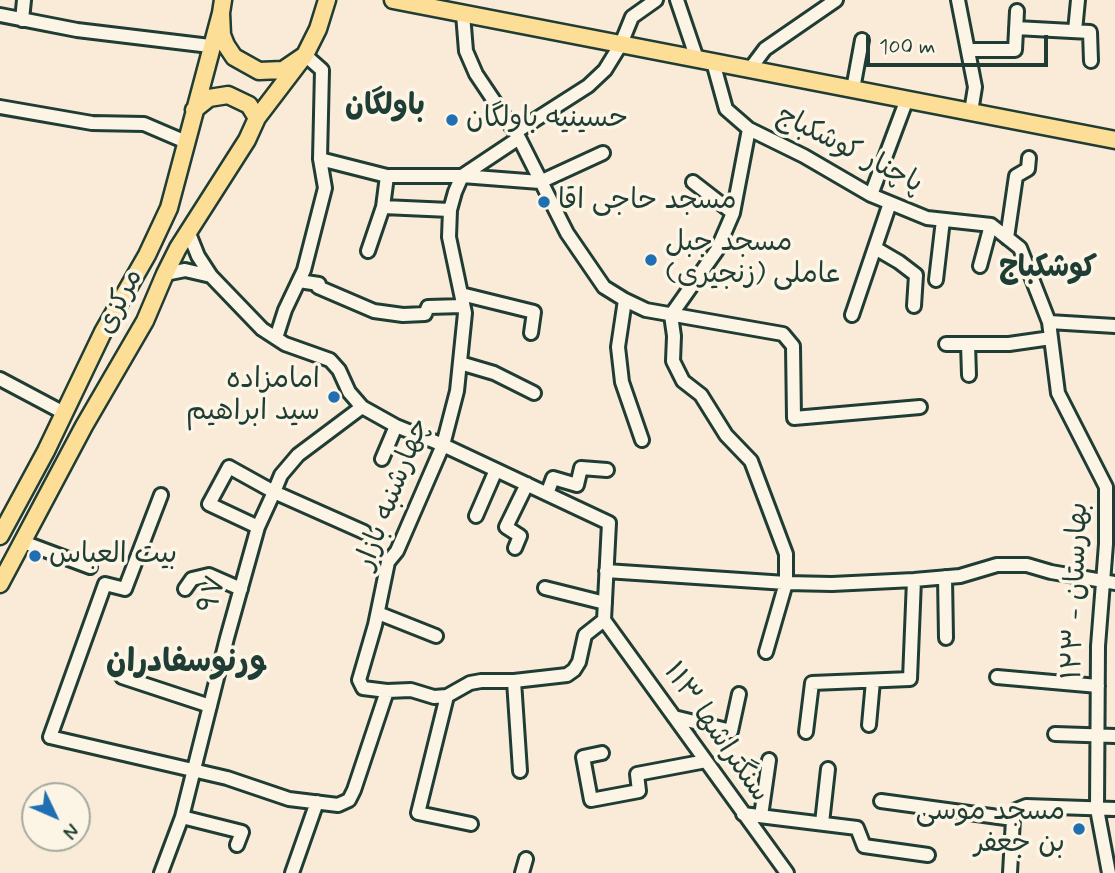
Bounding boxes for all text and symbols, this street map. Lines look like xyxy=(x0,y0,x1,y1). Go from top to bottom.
scale bar xyxy=(870,21,1052,65)
text: 100 m xyxy=(879,33,935,61)
district label: باولگان xyxy=(345,90,425,126)
street label: پاچنار کوشکباج xyxy=(771,100,927,202)
place label: حسینیه باولگان xyxy=(466,103,628,137)
marker: حسینیه باولگان xyxy=(444,112,460,128)
place label: مسجد حاجی اقا xyxy=(558,185,737,219)
marker: مسجد حاجی اقا xyxy=(536,194,552,210)
place label: مسجد جبل عاملی (زنجیری) xyxy=(665,227,842,293)
marker: مسجد جبل عاملی (زنجیری) xyxy=(643,252,659,268)
district label: کوشکباج xyxy=(999,252,1097,288)
street label: مرکزی xyxy=(90,264,152,340)
place label: امامزاده سید ابراهیم xyxy=(186,364,320,430)
marker: امامزاده سید ابراهیم xyxy=(326,389,342,405)
street label: چهارشنبه بازار xyxy=(350,414,438,574)
street label: بهارستان - ۱۲۳ xyxy=(1057,502,1097,680)
place label: بیت العباس xyxy=(49,539,177,573)
marker: بیت العباس xyxy=(27,548,43,564)
street label: ۹۷ xyxy=(193,572,235,618)
district label: ورنوسفادران xyxy=(106,645,268,683)
street label: سنگتراشها ۱۱۳ xyxy=(655,657,775,809)
north arrow xyxy=(21,782,91,852)
place label: مسجد موسی بن جعفر xyxy=(915,796,1065,862)
text: N xyxy=(57,817,83,844)
marker: مسجد موسی بن جعفر xyxy=(1071,821,1087,837)

